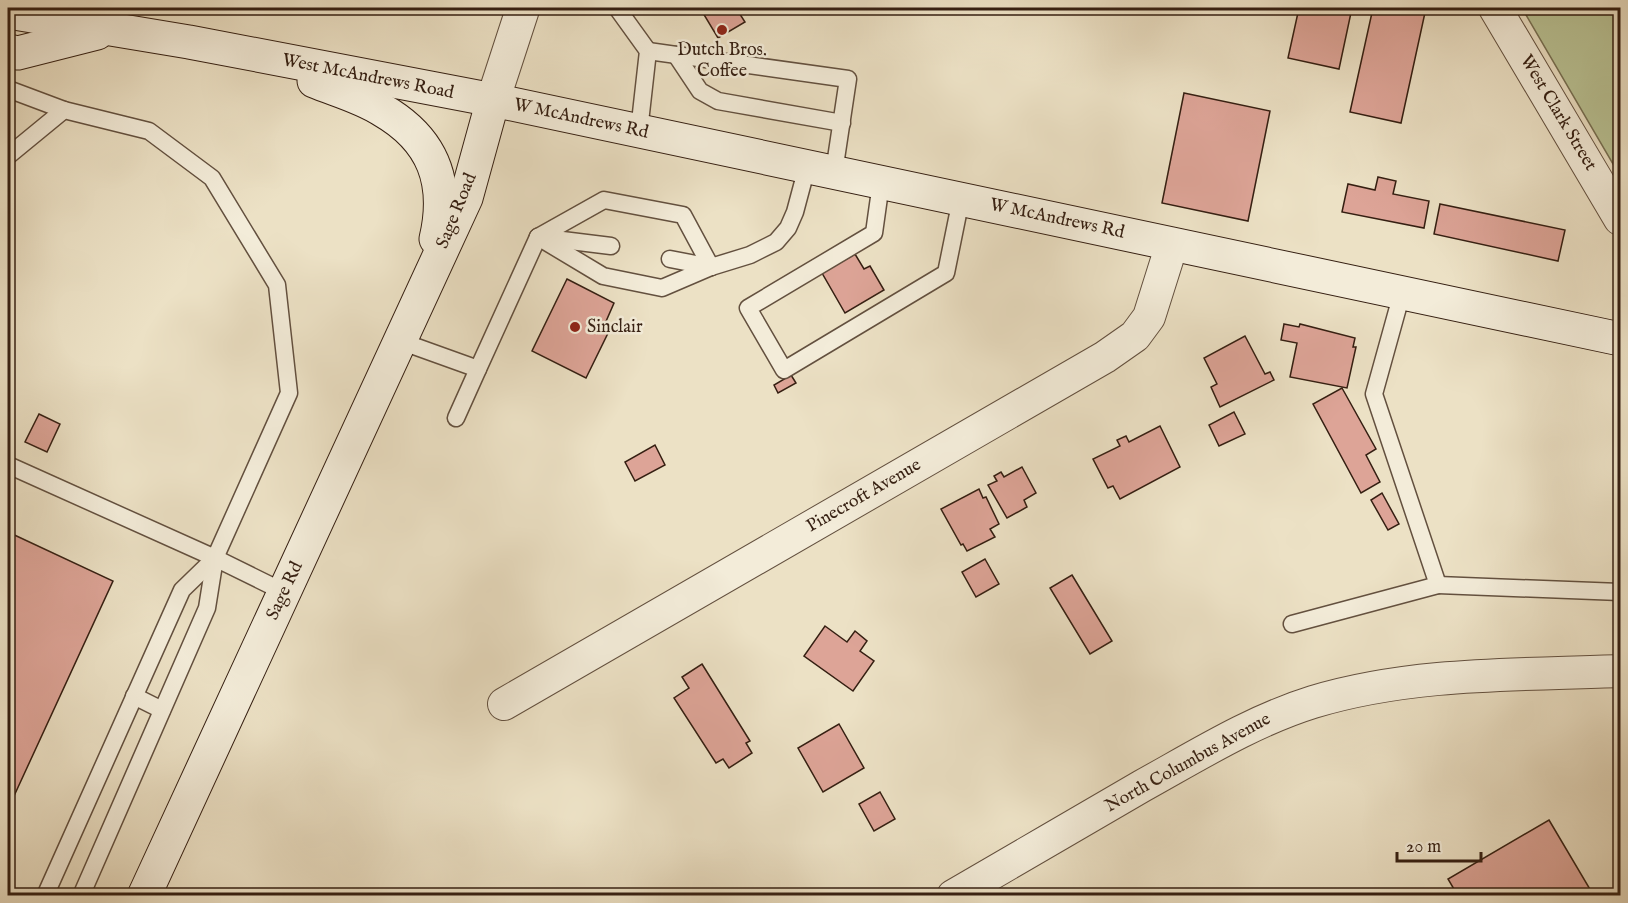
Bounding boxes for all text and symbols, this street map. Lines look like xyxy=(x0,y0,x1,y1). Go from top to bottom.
marker: Dutch Bros. Coffee xyxy=(715,23,729,37)
place label: Dutch Bros. Coffee xyxy=(677,39,767,83)
street label: West McAndrews Road xyxy=(280,49,456,105)
street label: West Clark Street xyxy=(1514,51,1602,175)
street label: W McAndrews Rd xyxy=(512,93,651,145)
street label: Sage Road xyxy=(431,169,483,252)
street label: W McAndrews Rd xyxy=(988,193,1127,245)
place label: Sinclair xyxy=(587,316,643,339)
marker: Sinclair xyxy=(568,320,582,334)
street label: Pinecroft Avenue xyxy=(803,454,925,538)
street label: Sage Rd xyxy=(261,558,309,624)
street label: North Columbus Avenue xyxy=(1101,708,1275,818)
scale bar xyxy=(1397,825,1481,863)
text: 20 m xyxy=(1406,836,1441,859)

